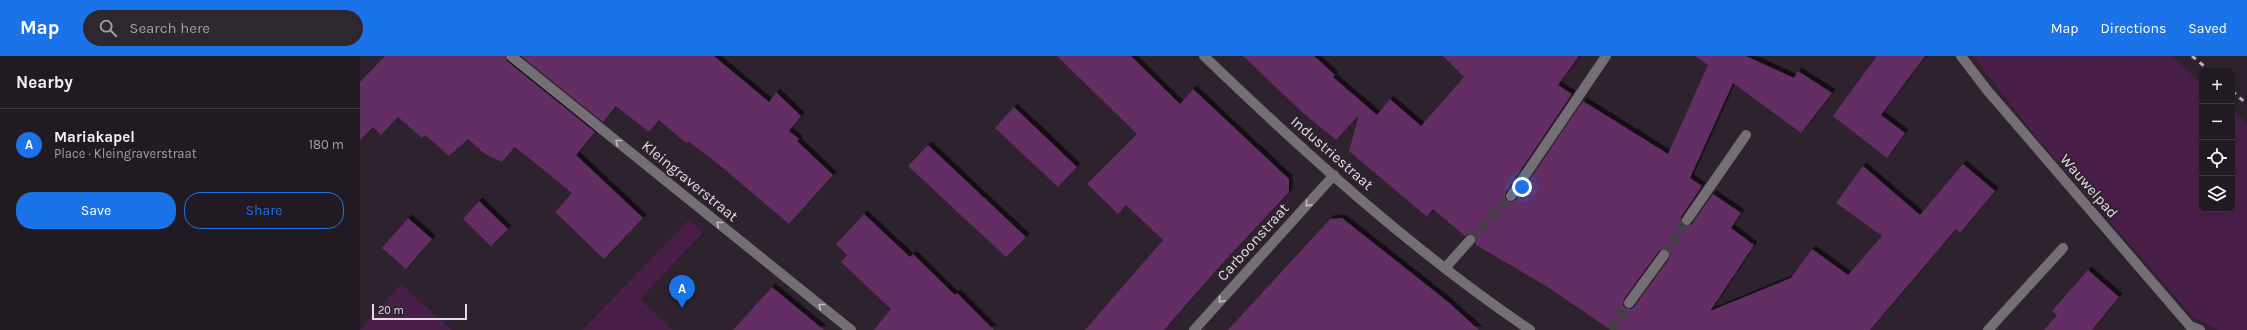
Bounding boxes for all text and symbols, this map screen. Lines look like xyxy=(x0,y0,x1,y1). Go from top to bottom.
search box xyxy=(83,10,363,46)
text: Map xyxy=(20,17,59,39)
icon: search xyxy=(97,17,119,39)
text: Search here xyxy=(129,19,210,37)
text: Map xyxy=(2051,20,2079,37)
text: Directions xyxy=(2101,20,2166,37)
text: Saved xyxy=(2188,20,2227,37)
map controls xyxy=(2199,68,2235,212)
button: + xyxy=(2199,68,2235,104)
text: Nearby xyxy=(16,72,73,92)
button: − xyxy=(2199,104,2235,140)
street label: Industriestraat xyxy=(1287,112,1377,194)
text: Mariakapel xyxy=(54,128,135,146)
text: A xyxy=(25,137,33,152)
text: 180 m xyxy=(309,137,344,152)
street label: Kleingraverstraat xyxy=(638,137,742,225)
one-way arrow xyxy=(616,140,623,147)
button: locate xyxy=(2199,140,2235,176)
text: Place · Kleingraverstraat xyxy=(54,146,197,161)
street label: Wauwelpad xyxy=(2056,150,2122,222)
button: layers xyxy=(2199,176,2235,212)
your location xyxy=(1512,177,1532,197)
button: Save xyxy=(16,192,176,229)
button: Share xyxy=(184,192,344,229)
street label: Carboonstraat xyxy=(1213,199,1293,285)
one-way arrow xyxy=(1305,199,1312,207)
one-way arrow xyxy=(717,222,724,229)
pin: A xyxy=(669,275,695,308)
one-way arrow xyxy=(1218,296,1225,303)
scale bar xyxy=(372,302,467,321)
one-way arrow xyxy=(818,303,825,310)
text: 20 m xyxy=(378,304,404,317)

